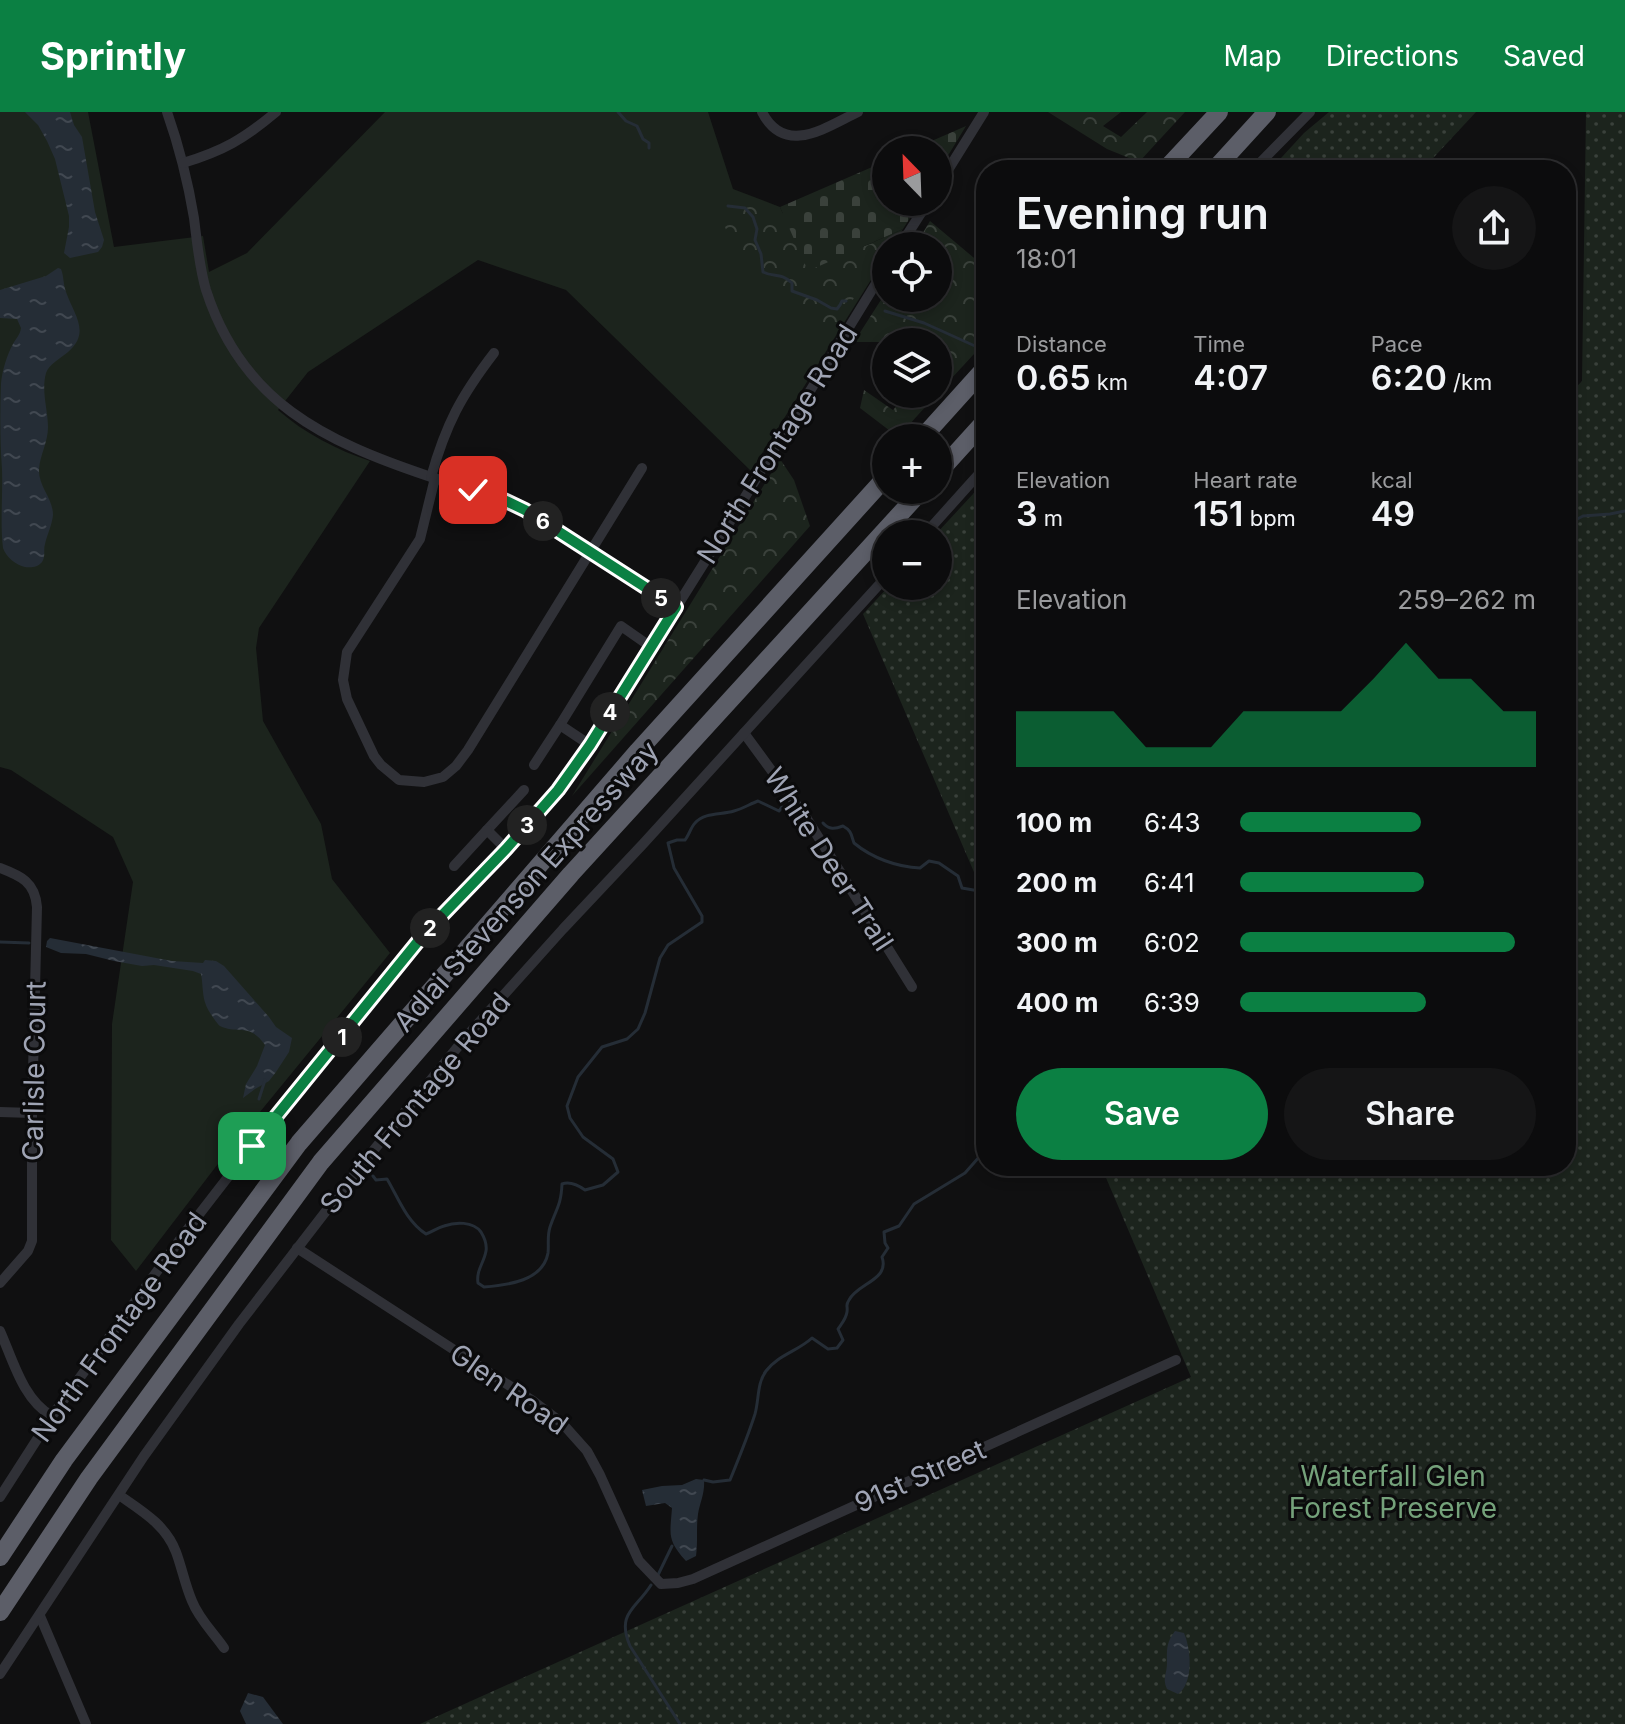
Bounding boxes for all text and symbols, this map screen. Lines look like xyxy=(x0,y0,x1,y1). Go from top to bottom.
text: Sprintly xyxy=(40,33,186,79)
text: Map xyxy=(1223,39,1282,73)
text: Directions xyxy=(1326,39,1459,73)
text: Saved xyxy=(1503,39,1585,73)
north arrow xyxy=(872,136,952,216)
map controls xyxy=(872,136,952,600)
text: Evening run xyxy=(1016,186,1269,240)
button: share xyxy=(1452,186,1536,270)
button: locate xyxy=(872,232,952,312)
text: 18:01 xyxy=(1016,243,1077,274)
street label: North Frontage Road xyxy=(690,318,864,570)
button: layers xyxy=(872,328,952,408)
text: Distance xyxy=(1016,331,1107,357)
text: Time xyxy=(1193,331,1245,357)
text: Pace xyxy=(1371,331,1422,357)
text: 0.65 xyxy=(1016,357,1091,398)
text: 4:07 xyxy=(1193,357,1268,398)
text: 6:20 xyxy=(1371,357,1447,398)
text: km xyxy=(1091,369,1128,395)
text: /km xyxy=(1447,369,1492,395)
button: + xyxy=(872,424,952,504)
pin xyxy=(439,456,507,524)
text: Elevation xyxy=(1016,467,1110,493)
text: Heart rate xyxy=(1193,467,1298,493)
text: kcal xyxy=(1371,467,1413,493)
icon: check xyxy=(451,468,495,512)
text: 3 xyxy=(1016,493,1038,534)
text: 151 xyxy=(1193,493,1243,534)
text: 49 xyxy=(1371,493,1415,534)
pin: 6 xyxy=(523,501,563,541)
text: m xyxy=(1038,505,1063,531)
text: bpm xyxy=(1243,505,1296,531)
text: 6 xyxy=(536,508,550,534)
button: − xyxy=(872,520,952,600)
pin: 5 xyxy=(641,578,681,618)
text: Elevation xyxy=(1016,584,1127,615)
text: 259–262 m xyxy=(1397,584,1536,615)
text: 5 xyxy=(654,585,668,611)
pin: 4 xyxy=(590,692,630,732)
text: 4 xyxy=(603,699,617,725)
street label: Adlai Stevenson Expressway xyxy=(386,734,666,1038)
street label: White Deer Trail xyxy=(757,761,901,957)
pin: 3 xyxy=(507,805,547,845)
text: 100 m xyxy=(1016,807,1092,838)
text: 6:43 xyxy=(1144,807,1200,838)
text: 3 xyxy=(520,812,534,838)
text: 200 m xyxy=(1016,867,1097,898)
text: 6:41 xyxy=(1144,867,1194,898)
pin: 2 xyxy=(410,908,450,948)
text: 2 xyxy=(423,915,437,941)
text: 300 m xyxy=(1016,927,1098,958)
text: 6:02 xyxy=(1144,927,1200,958)
street label: Carlisle Court xyxy=(15,981,53,1161)
street label: South Frontage Road xyxy=(313,986,517,1220)
text: 400 m xyxy=(1016,987,1099,1018)
text: 6:39 xyxy=(1144,987,1200,1018)
pin: 1 xyxy=(322,1017,362,1057)
text: 1 xyxy=(337,1024,347,1050)
button: Save xyxy=(1016,1068,1268,1160)
button: Share xyxy=(1284,1068,1536,1160)
pin xyxy=(218,1112,286,1180)
icon: arrive xyxy=(230,1124,274,1168)
street label: North Frontage Road xyxy=(24,1206,214,1448)
street label: Glen Road xyxy=(444,1336,574,1442)
street label: 91st Street xyxy=(849,1432,991,1520)
park label: Waterfall Glen Forest Preserve xyxy=(1289,1459,1497,1525)

